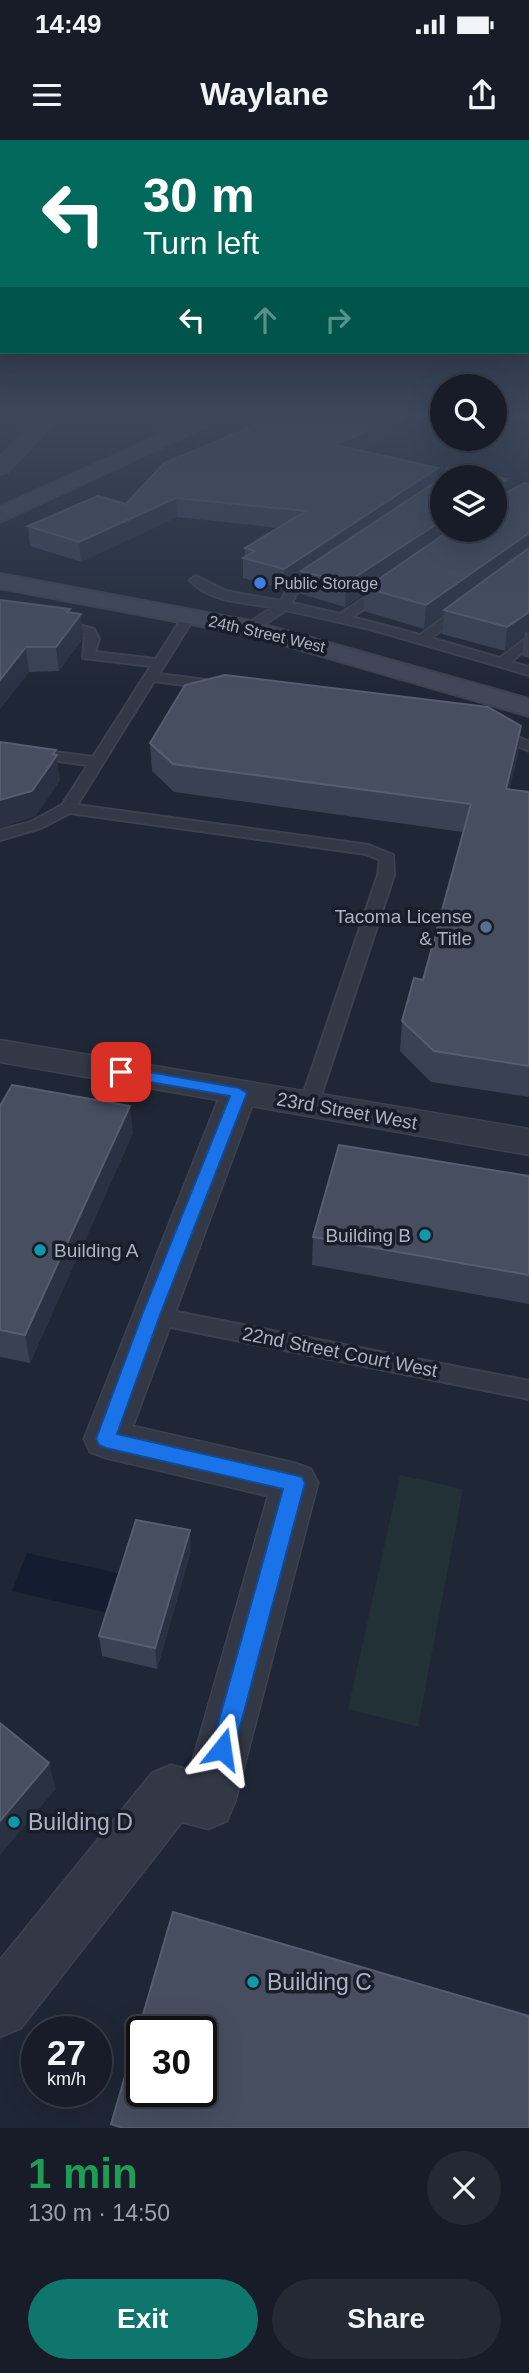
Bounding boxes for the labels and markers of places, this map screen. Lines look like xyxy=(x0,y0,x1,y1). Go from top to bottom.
marker: Public Storage xyxy=(252,575,268,591)
place label: Public Storage xyxy=(274,575,378,592)
place label: Tacoma License & Title xyxy=(335,906,472,949)
marker: Tacoma License & Title xyxy=(478,919,494,935)
pin xyxy=(91,1042,151,1102)
place label: Building B xyxy=(325,1225,411,1246)
marker: Building B xyxy=(417,1227,433,1243)
place label: Building A xyxy=(54,1240,139,1261)
marker: Building A xyxy=(32,1242,48,1258)
place label: Building D xyxy=(28,1809,133,1835)
marker: Building D xyxy=(6,1814,22,1830)
place label: Building C xyxy=(267,1969,372,1995)
marker: Building C xyxy=(245,1974,261,1990)

